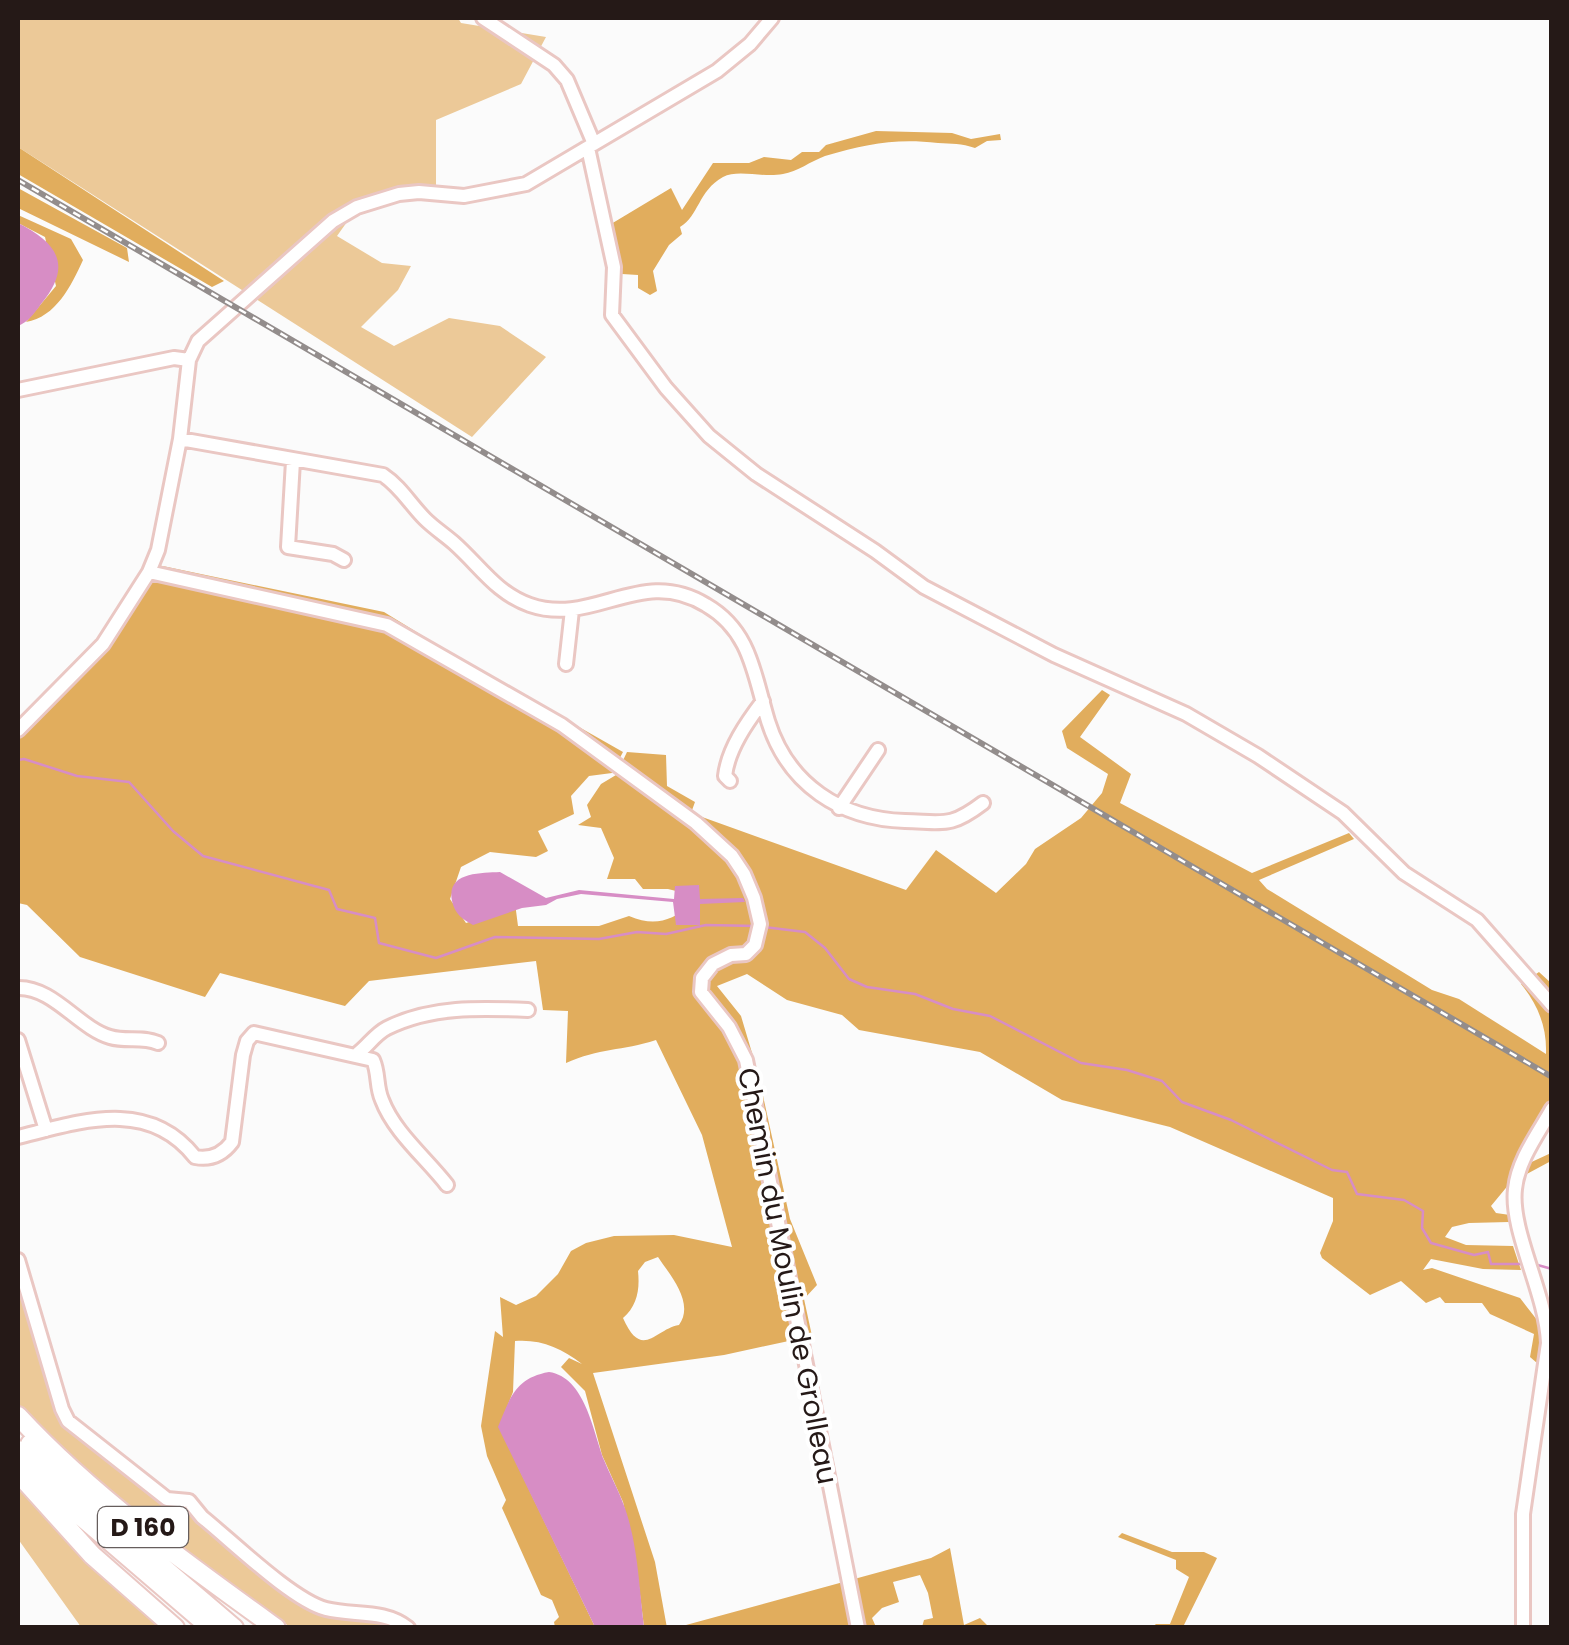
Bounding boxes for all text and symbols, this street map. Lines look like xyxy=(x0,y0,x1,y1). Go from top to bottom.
street label: Chemin du Moulin de Grolleau xyxy=(728,1065,847,1488)
road number: D 160 xyxy=(98,1507,188,1547)

